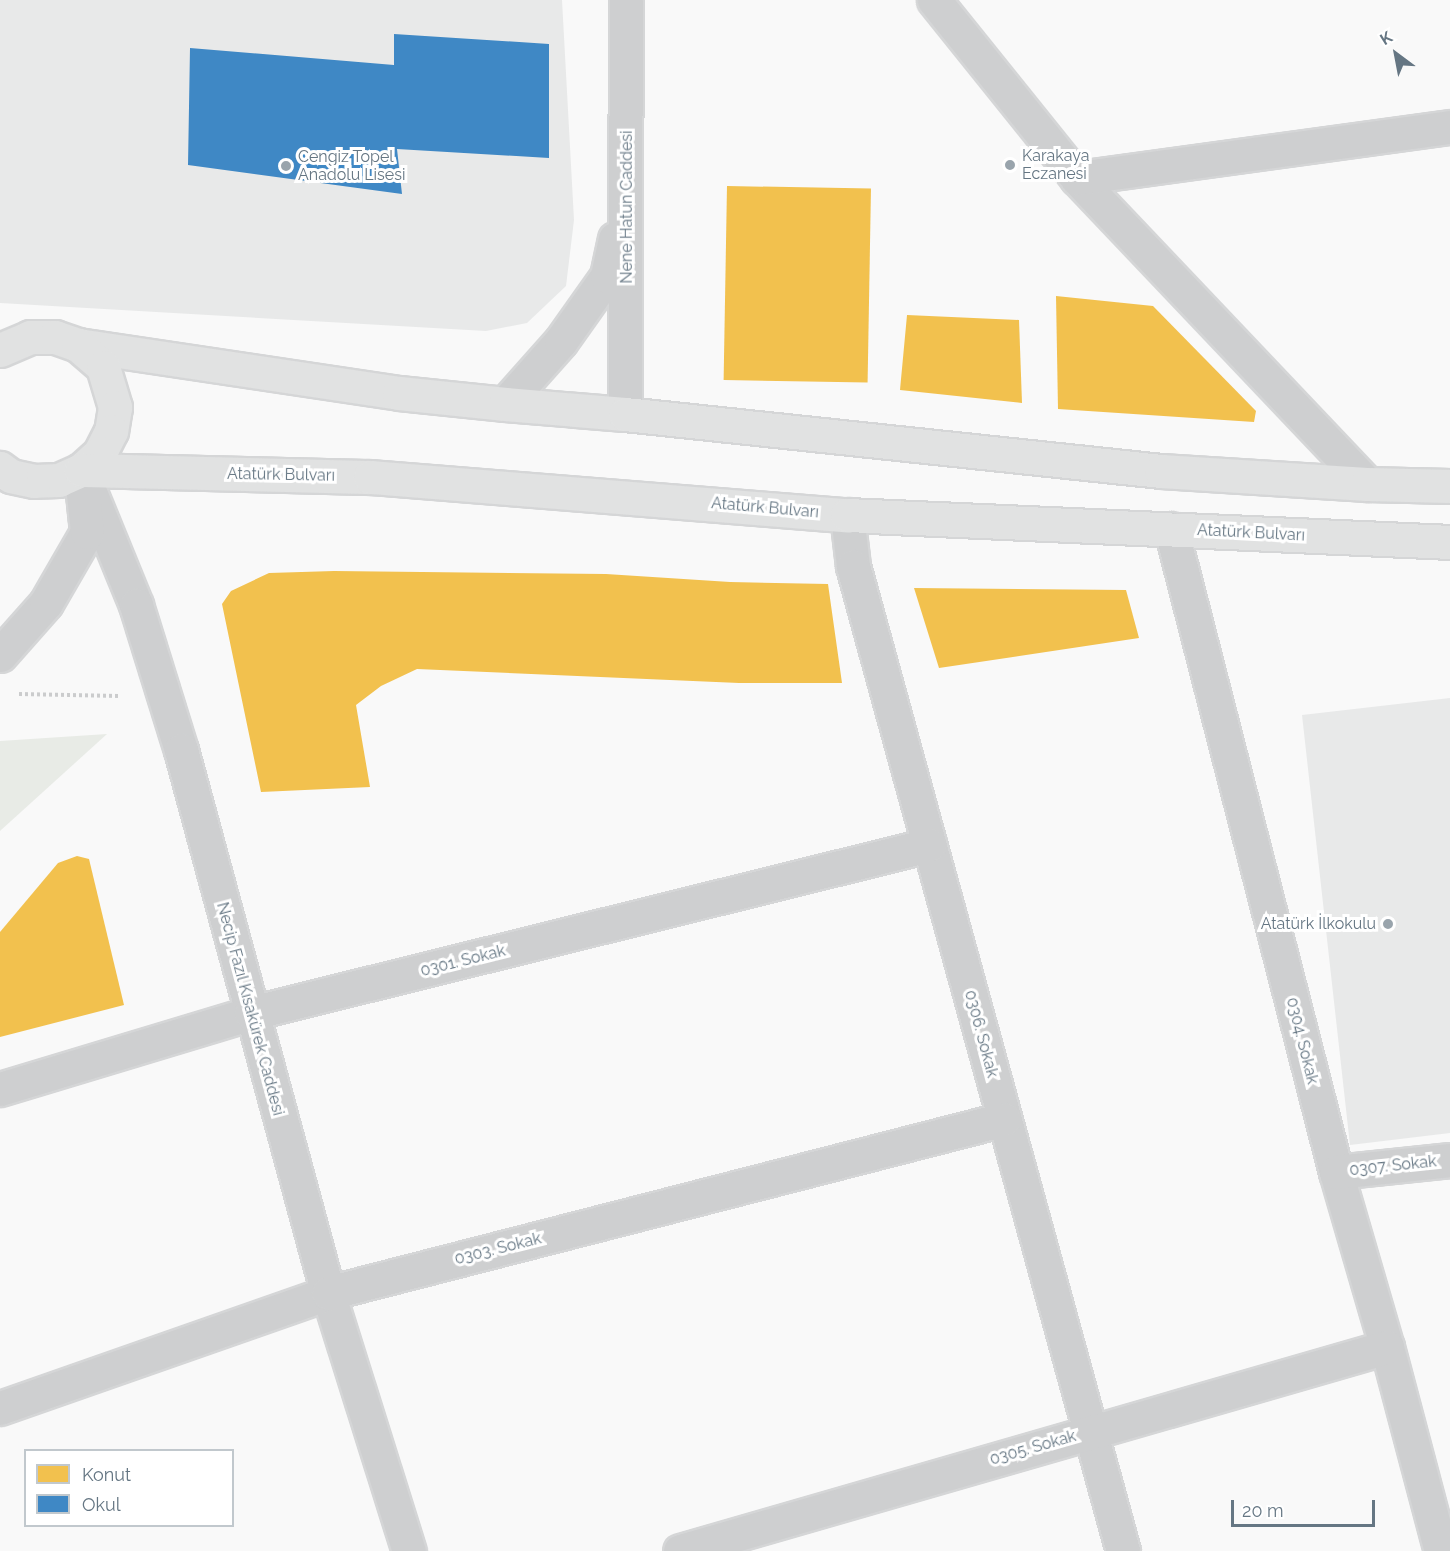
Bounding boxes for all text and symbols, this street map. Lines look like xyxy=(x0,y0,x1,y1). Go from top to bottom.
north arrow xyxy=(1366,24,1426,84)
text: K xyxy=(1377,27,1396,49)
street label: Nene Hatun Caddesi xyxy=(617,130,637,284)
place label: Karakaya Eczanesi xyxy=(1022,146,1089,184)
place label: Cengiz Topel Anadolu Lisesi xyxy=(298,147,405,185)
marker: Karakaya Eczanesi xyxy=(1003,158,1017,172)
marker: Cengiz Topel Anadolu Lisesi xyxy=(279,159,293,173)
street label: Atatürk Bulvarı xyxy=(227,464,335,486)
street label: Atatürk Bulvarı xyxy=(710,494,820,522)
street label: Atatürk Bulvarı xyxy=(1197,521,1305,545)
street label: Necip Fazıl Kısakürek Caddesi xyxy=(212,900,288,1118)
place label: Atatürk İlkokulu xyxy=(1261,914,1376,934)
marker: Atatürk İlkokulu xyxy=(1381,917,1395,931)
street label: 0301. Sokak xyxy=(418,941,508,981)
street label: 0306. Sokak xyxy=(960,988,1002,1080)
street label: 0304. Sokak xyxy=(1282,996,1322,1086)
street label: 0307. Sokak xyxy=(1348,1152,1438,1180)
street label: 0303. Sokak xyxy=(453,1229,543,1269)
street label: 0305. Sokak xyxy=(988,1427,1078,1469)
legend xyxy=(24,1449,234,1527)
text: Konut xyxy=(82,1464,131,1485)
scale bar xyxy=(1234,1488,1378,1526)
text: Okul xyxy=(82,1494,121,1515)
text: 20 m xyxy=(1242,1500,1284,1521)

